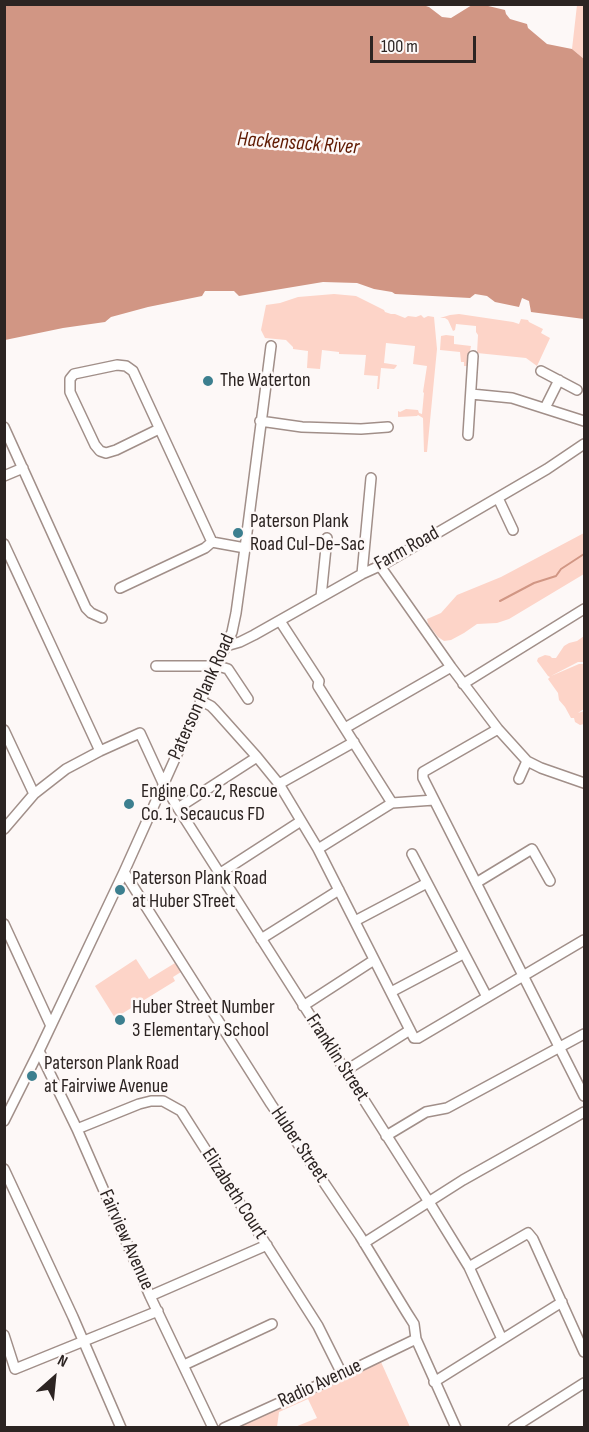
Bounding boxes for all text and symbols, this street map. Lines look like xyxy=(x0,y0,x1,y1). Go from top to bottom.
scale bar xyxy=(373,24,480,62)
text: 100 m xyxy=(381,36,418,57)
water label: Hackensack River xyxy=(236,127,360,161)
place label: The Waterton xyxy=(220,369,311,393)
marker: The Waterton xyxy=(201,374,215,388)
place label: Paterson Plank Road Cul-De-Sac xyxy=(250,510,365,557)
street label: Farm Road xyxy=(371,522,443,576)
marker: Paterson Plank Road Cul-De-Sac xyxy=(231,526,245,540)
street label: Paterson Plank Road xyxy=(164,630,240,764)
place label: Engine Co. 2, Rescue Co. 1, Secaucus FD xyxy=(141,780,278,827)
marker: Engine Co. 2, Rescue Co. 1, Secaucus FD xyxy=(122,797,136,811)
place label: Paterson Plank Road at Huber STreet xyxy=(132,867,267,914)
marker: Paterson Plank Road at Huber STreet xyxy=(113,883,127,897)
place label: Huber Street Number 3 Elementary School xyxy=(132,996,275,1043)
street label: Franklin Street xyxy=(300,1010,374,1106)
marker: Huber Street Number 3 Elementary School xyxy=(113,1013,127,1027)
place label: Paterson Plank Road at Fairviwe Avenue xyxy=(44,1052,179,1099)
marker: Paterson Plank Road at Fairviwe Avenue xyxy=(25,1069,39,1083)
street label: Huber Street xyxy=(265,1103,333,1187)
street label: Elizabeth Court xyxy=(196,1144,272,1244)
street label: Fairview Avenue xyxy=(93,1186,159,1294)
north arrow xyxy=(24,1348,84,1408)
text: N xyxy=(54,1351,71,1372)
street label: Radio Avenue xyxy=(275,1354,365,1414)

